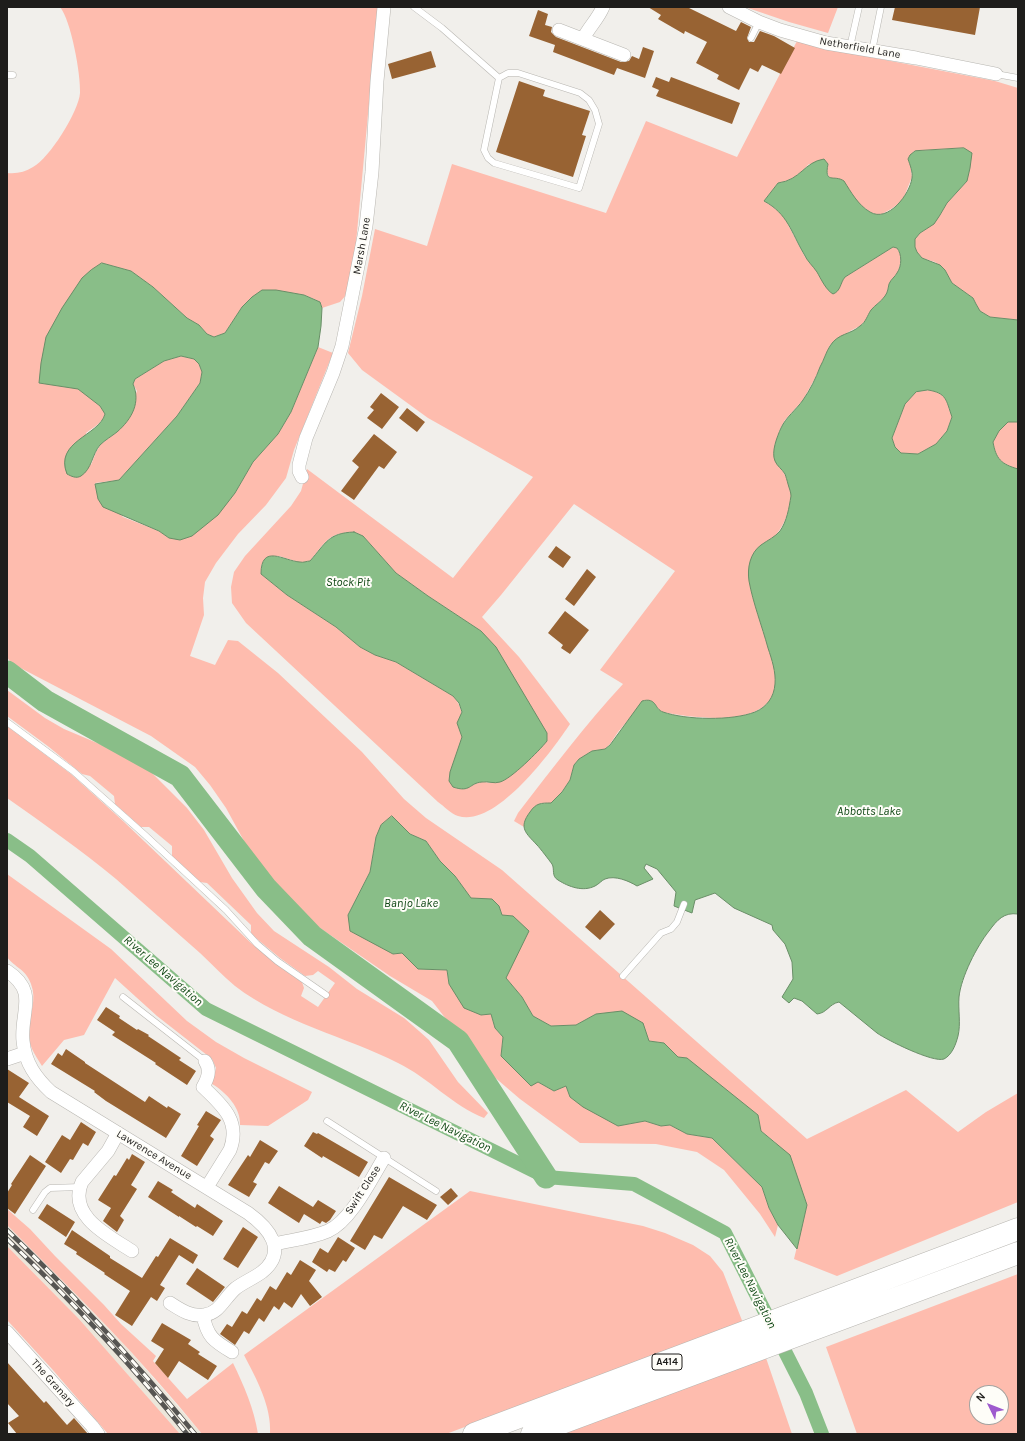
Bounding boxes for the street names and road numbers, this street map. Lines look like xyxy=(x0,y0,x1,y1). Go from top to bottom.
street label: Netherfield Lane xyxy=(818,34,902,62)
street label: Marsh Lane xyxy=(350,216,374,276)
street label: Lawrence Avenue xyxy=(114,1127,194,1183)
street label: Swift Close xyxy=(342,1163,384,1217)
road number: A414 xyxy=(652,1354,682,1370)
street label: The Granary xyxy=(28,1357,78,1409)

